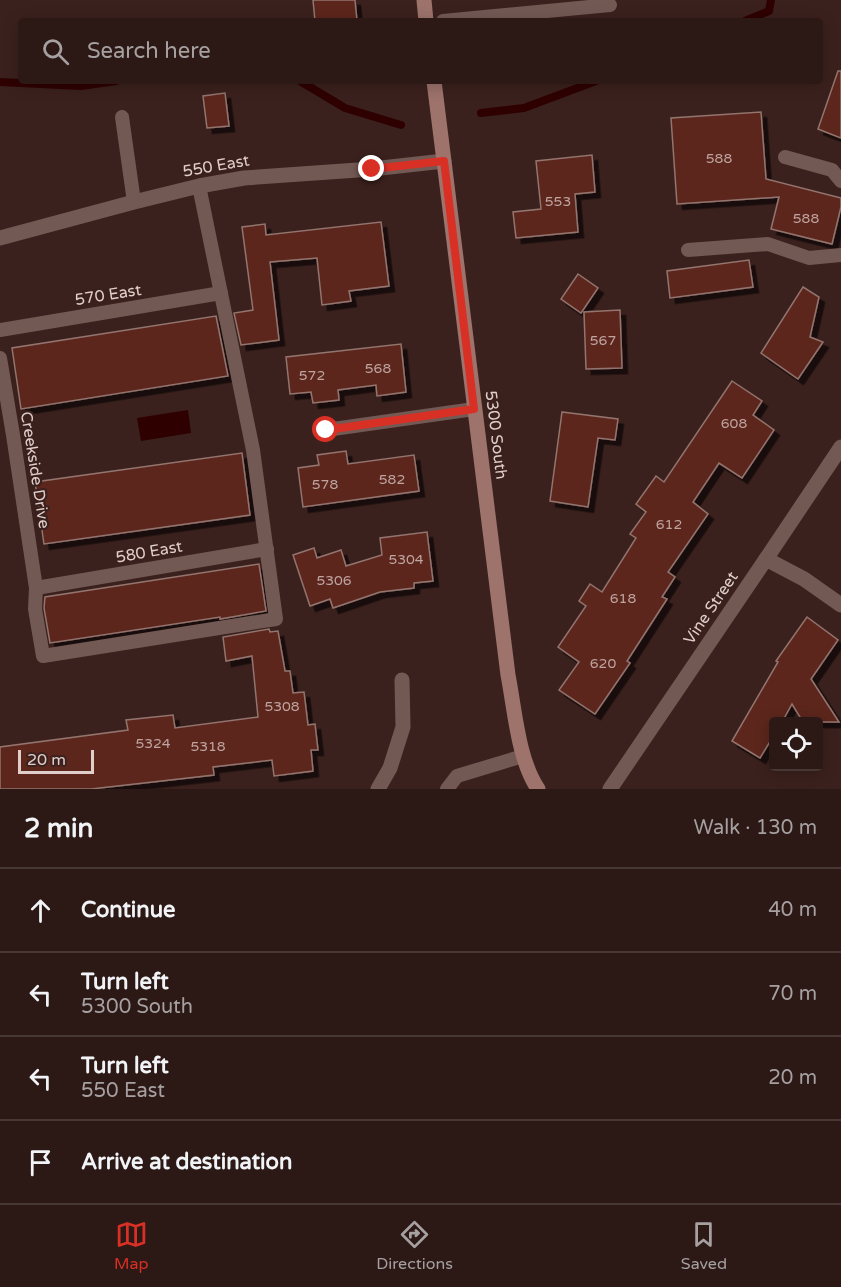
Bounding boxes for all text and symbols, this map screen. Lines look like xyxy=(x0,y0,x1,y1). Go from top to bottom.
search box xyxy=(18,18,823,84)
icon: search xyxy=(39,35,72,68)
text: Search here xyxy=(87,38,211,64)
street label: 550 East xyxy=(181,150,251,182)
house number: 588 xyxy=(706,150,732,167)
route end xyxy=(358,155,384,181)
house number: 553 xyxy=(545,193,571,210)
house number: 588 xyxy=(793,210,819,227)
street label: 570 East xyxy=(73,280,143,310)
house number: 567 xyxy=(590,332,616,349)
house number: 568 xyxy=(365,360,391,377)
house number: 572 xyxy=(299,367,325,384)
street label: 5300 South xyxy=(481,389,511,481)
street label: Creekside Drive xyxy=(16,410,54,530)
house number: 608 xyxy=(721,415,747,432)
route start xyxy=(312,416,338,442)
house number: 582 xyxy=(379,471,405,488)
house number: 578 xyxy=(312,476,338,493)
house number: 612 xyxy=(656,516,682,533)
street label: 580 East xyxy=(114,536,184,568)
house number: 5304 xyxy=(388,551,424,568)
street label: Vine Street xyxy=(679,568,743,648)
house number: 5306 xyxy=(316,572,352,589)
house number: 618 xyxy=(610,590,636,607)
house number: 620 xyxy=(590,655,616,672)
house number: 5308 xyxy=(264,698,300,715)
map controls xyxy=(769,717,823,771)
button: locate xyxy=(769,717,823,771)
house number: 5324 xyxy=(135,735,171,752)
house number: 5318 xyxy=(190,738,226,755)
scale bar xyxy=(18,747,94,774)
text: 20 m xyxy=(27,750,66,770)
text: 2 min xyxy=(24,813,93,844)
text: Walk · 130 m xyxy=(694,816,817,840)
icon: ahead xyxy=(24,894,57,927)
text: Continue xyxy=(81,897,176,923)
text: 40 m xyxy=(768,898,817,922)
text: Turn left xyxy=(81,969,169,995)
icon: left xyxy=(24,978,57,1011)
text: 70 m xyxy=(768,982,817,1006)
text: 5300 South xyxy=(81,995,193,1019)
text: Turn left xyxy=(81,1053,169,1079)
icon: left xyxy=(24,1062,57,1095)
text: 20 m xyxy=(768,1066,817,1090)
text: 550 East xyxy=(81,1079,165,1103)
icon: arrive xyxy=(24,1146,57,1179)
text: Arrive at destination xyxy=(81,1149,292,1175)
tab: Map xyxy=(114,1218,148,1274)
tab: Directions xyxy=(376,1218,453,1274)
tab: Saved xyxy=(681,1218,727,1274)

